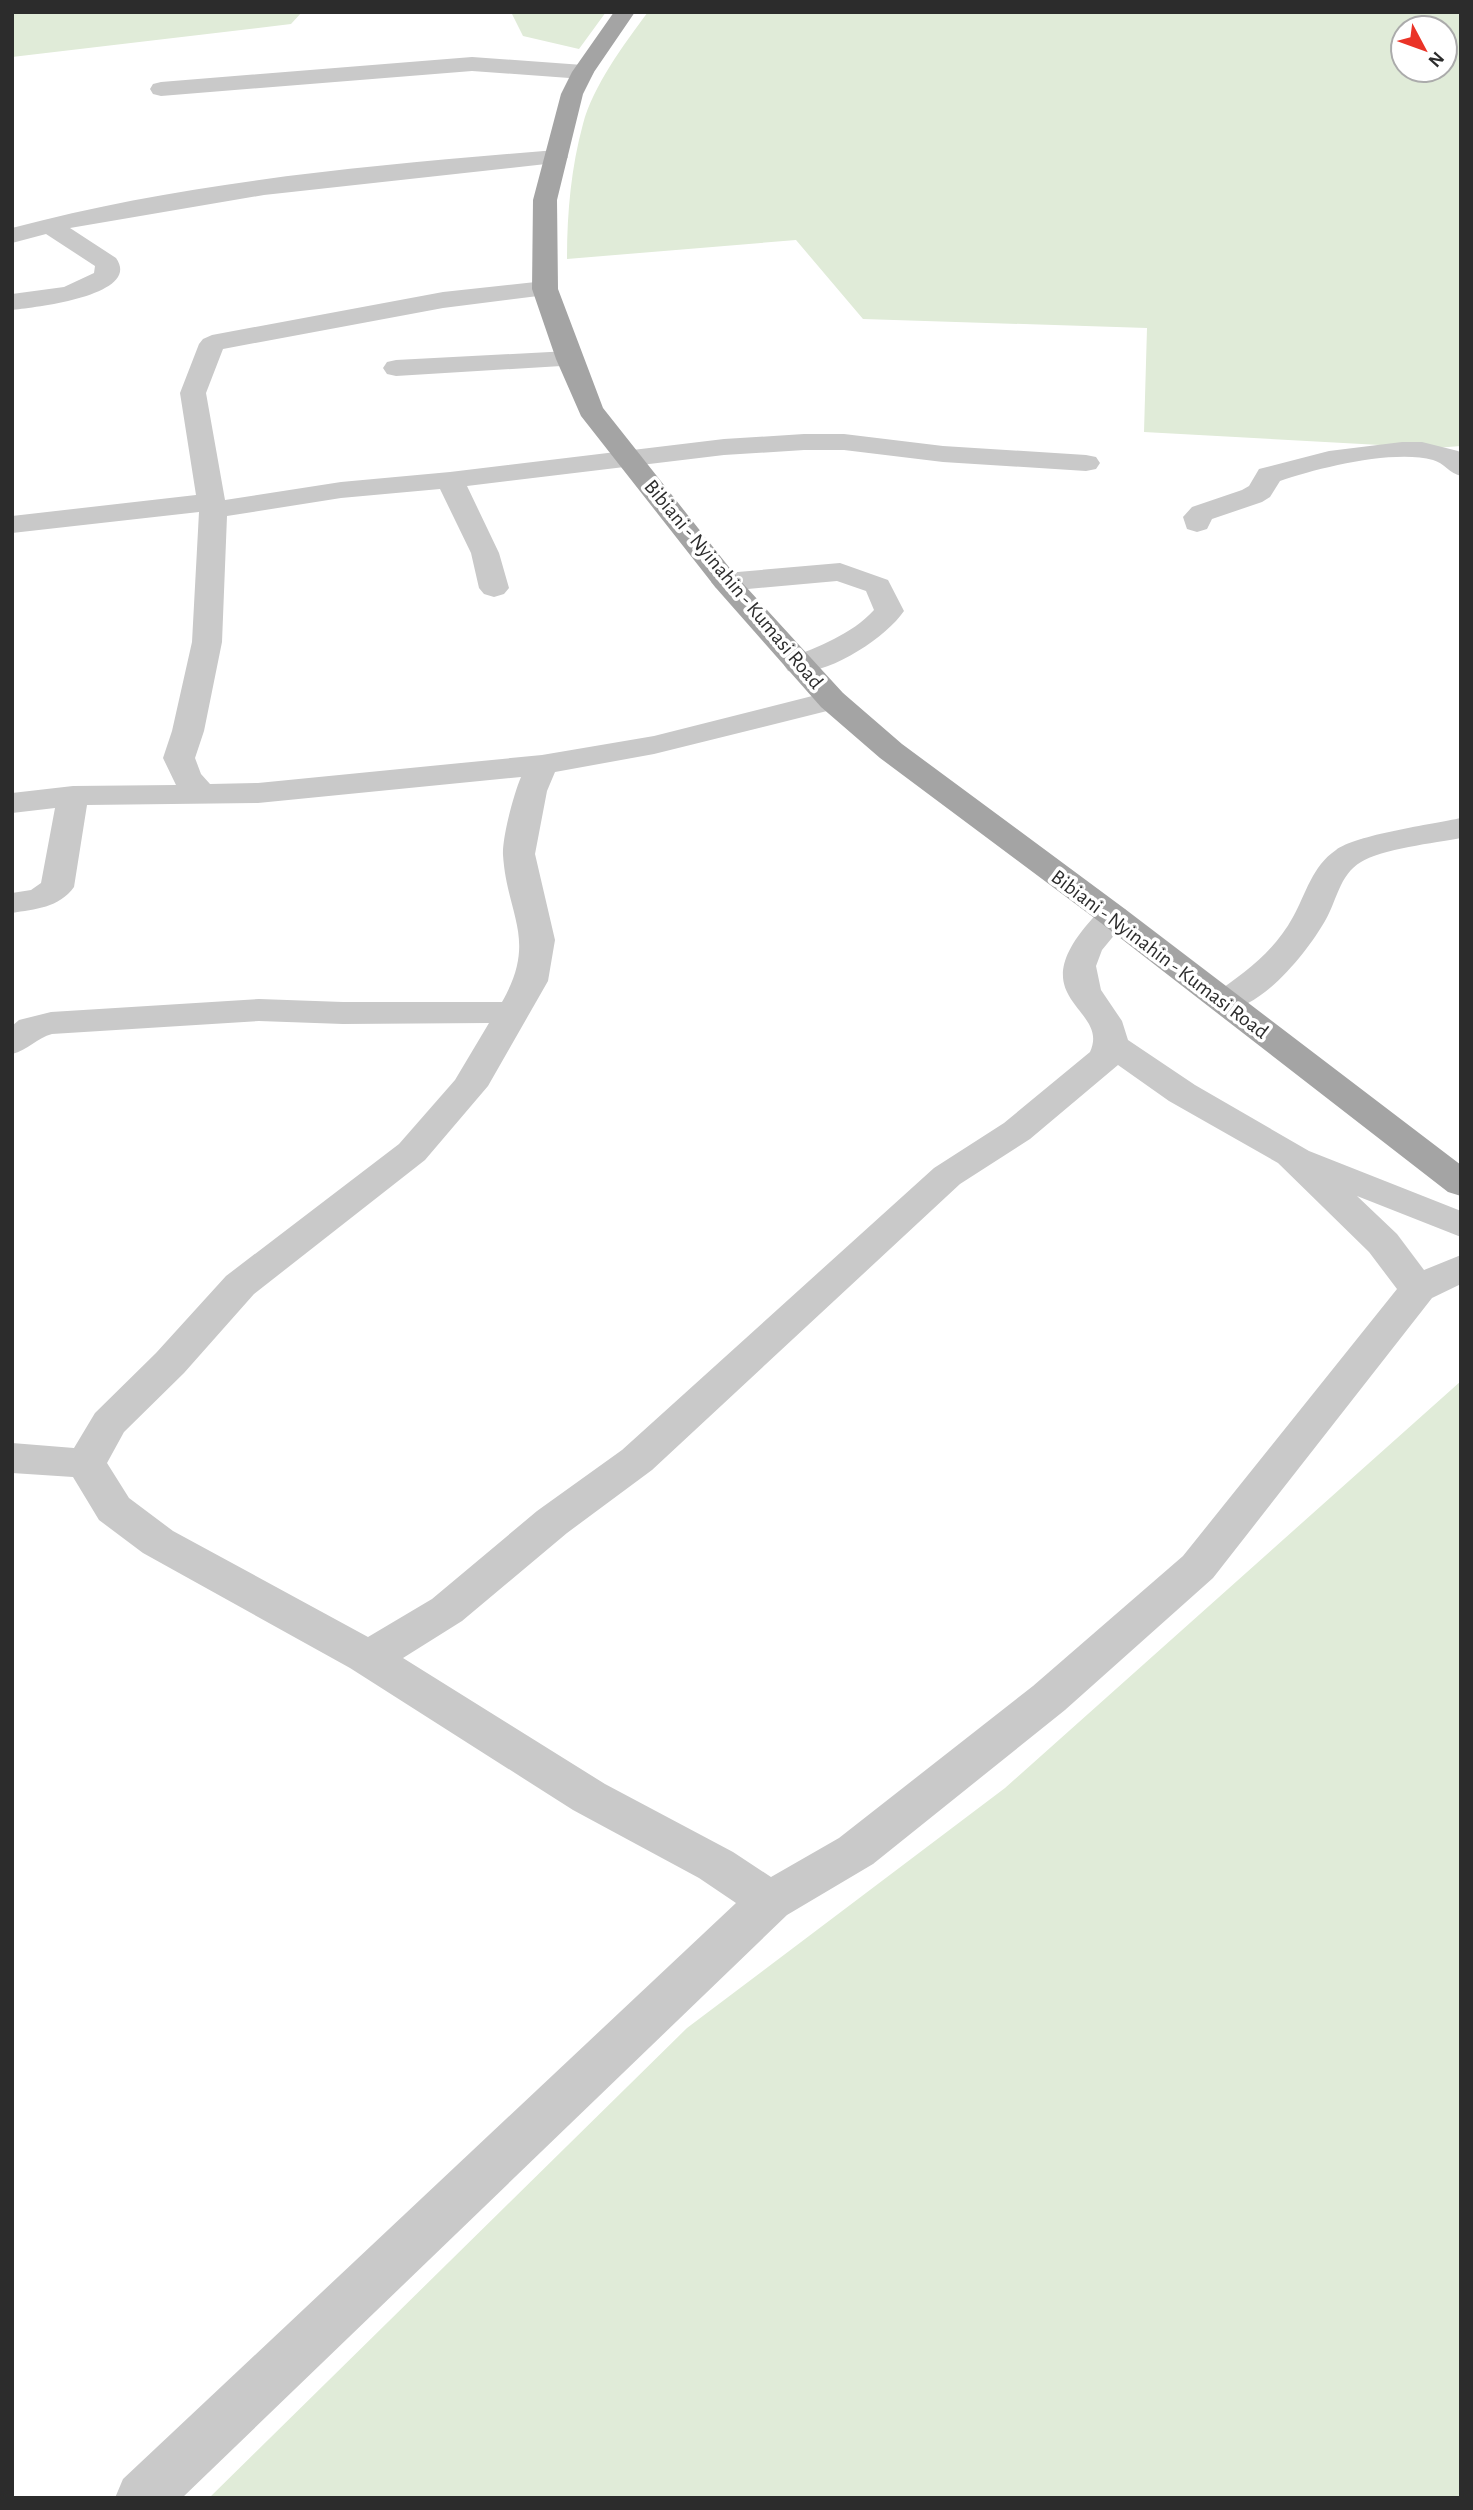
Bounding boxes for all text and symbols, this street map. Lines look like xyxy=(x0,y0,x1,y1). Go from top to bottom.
north arrow xyxy=(1389,14,1459,84)
text: N xyxy=(1424,48,1447,70)
street label: Bibiani - Nyinahin - Kumasi Road xyxy=(640,476,827,693)
street label: Bibiani - Nyinahin - Kumasi Road xyxy=(1047,866,1272,1043)

